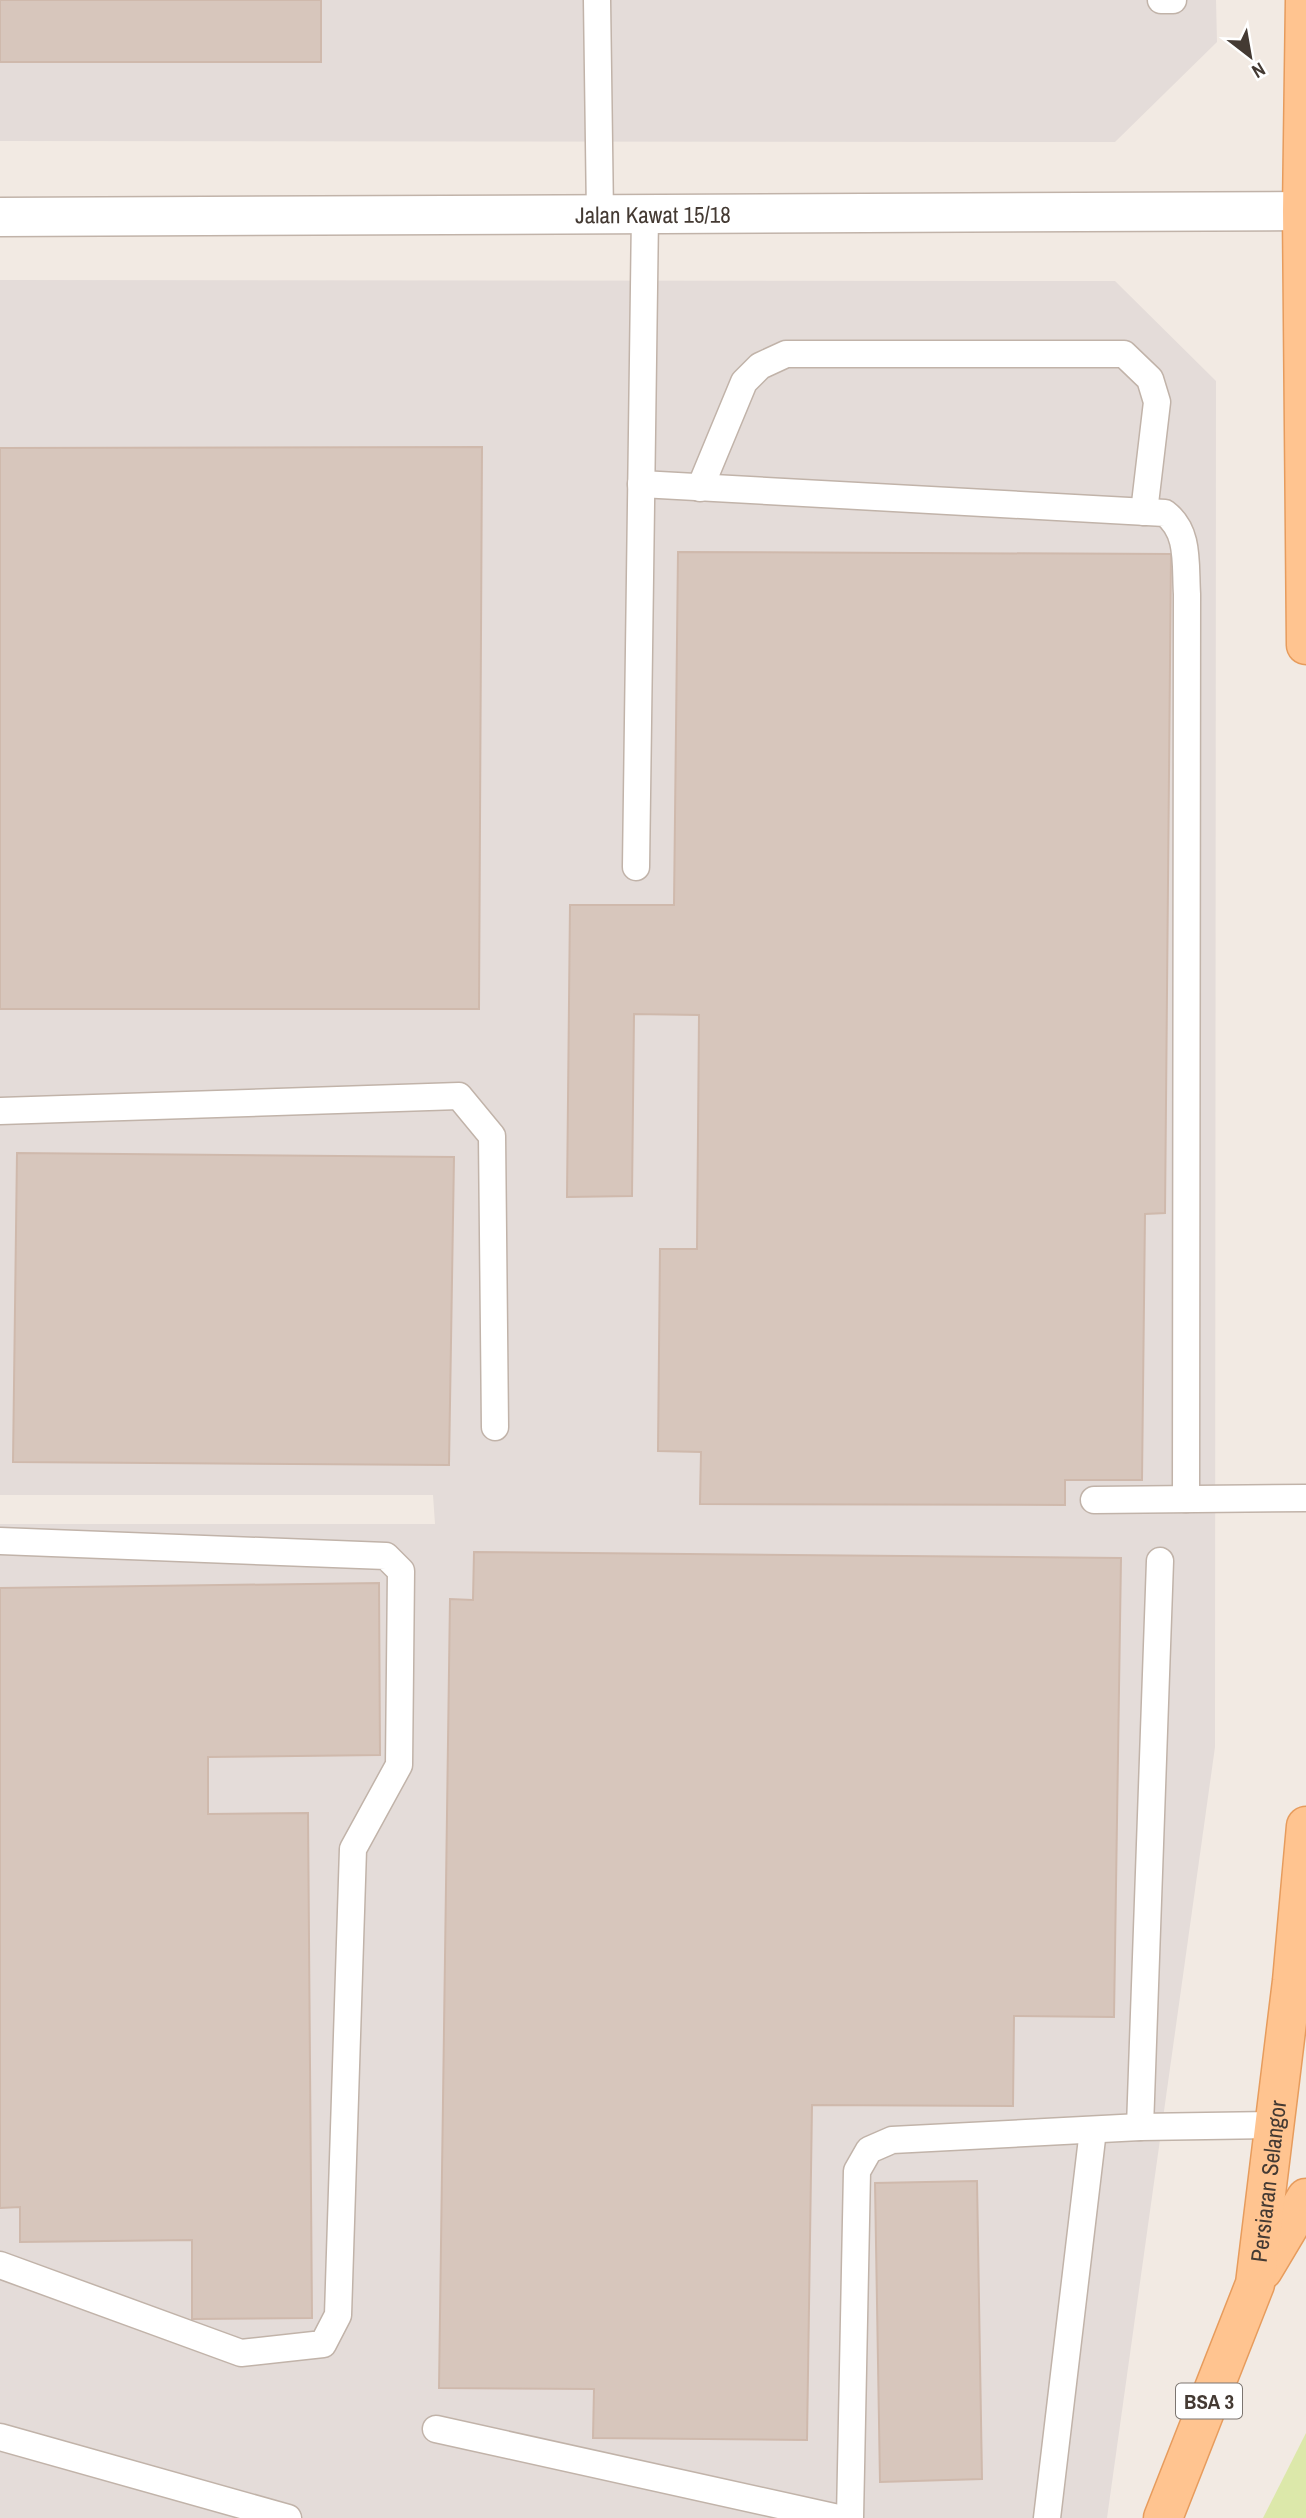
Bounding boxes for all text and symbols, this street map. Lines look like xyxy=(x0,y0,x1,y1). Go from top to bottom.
north arrow xyxy=(1215,21,1285,91)
text: N xyxy=(1247,57,1270,85)
street label: Jalan Kawat 15/18 xyxy=(575,198,731,230)
street label: Persiaran Selangor xyxy=(1242,2098,1293,2264)
road number: BSA 3 xyxy=(1176,2384,1242,2418)

